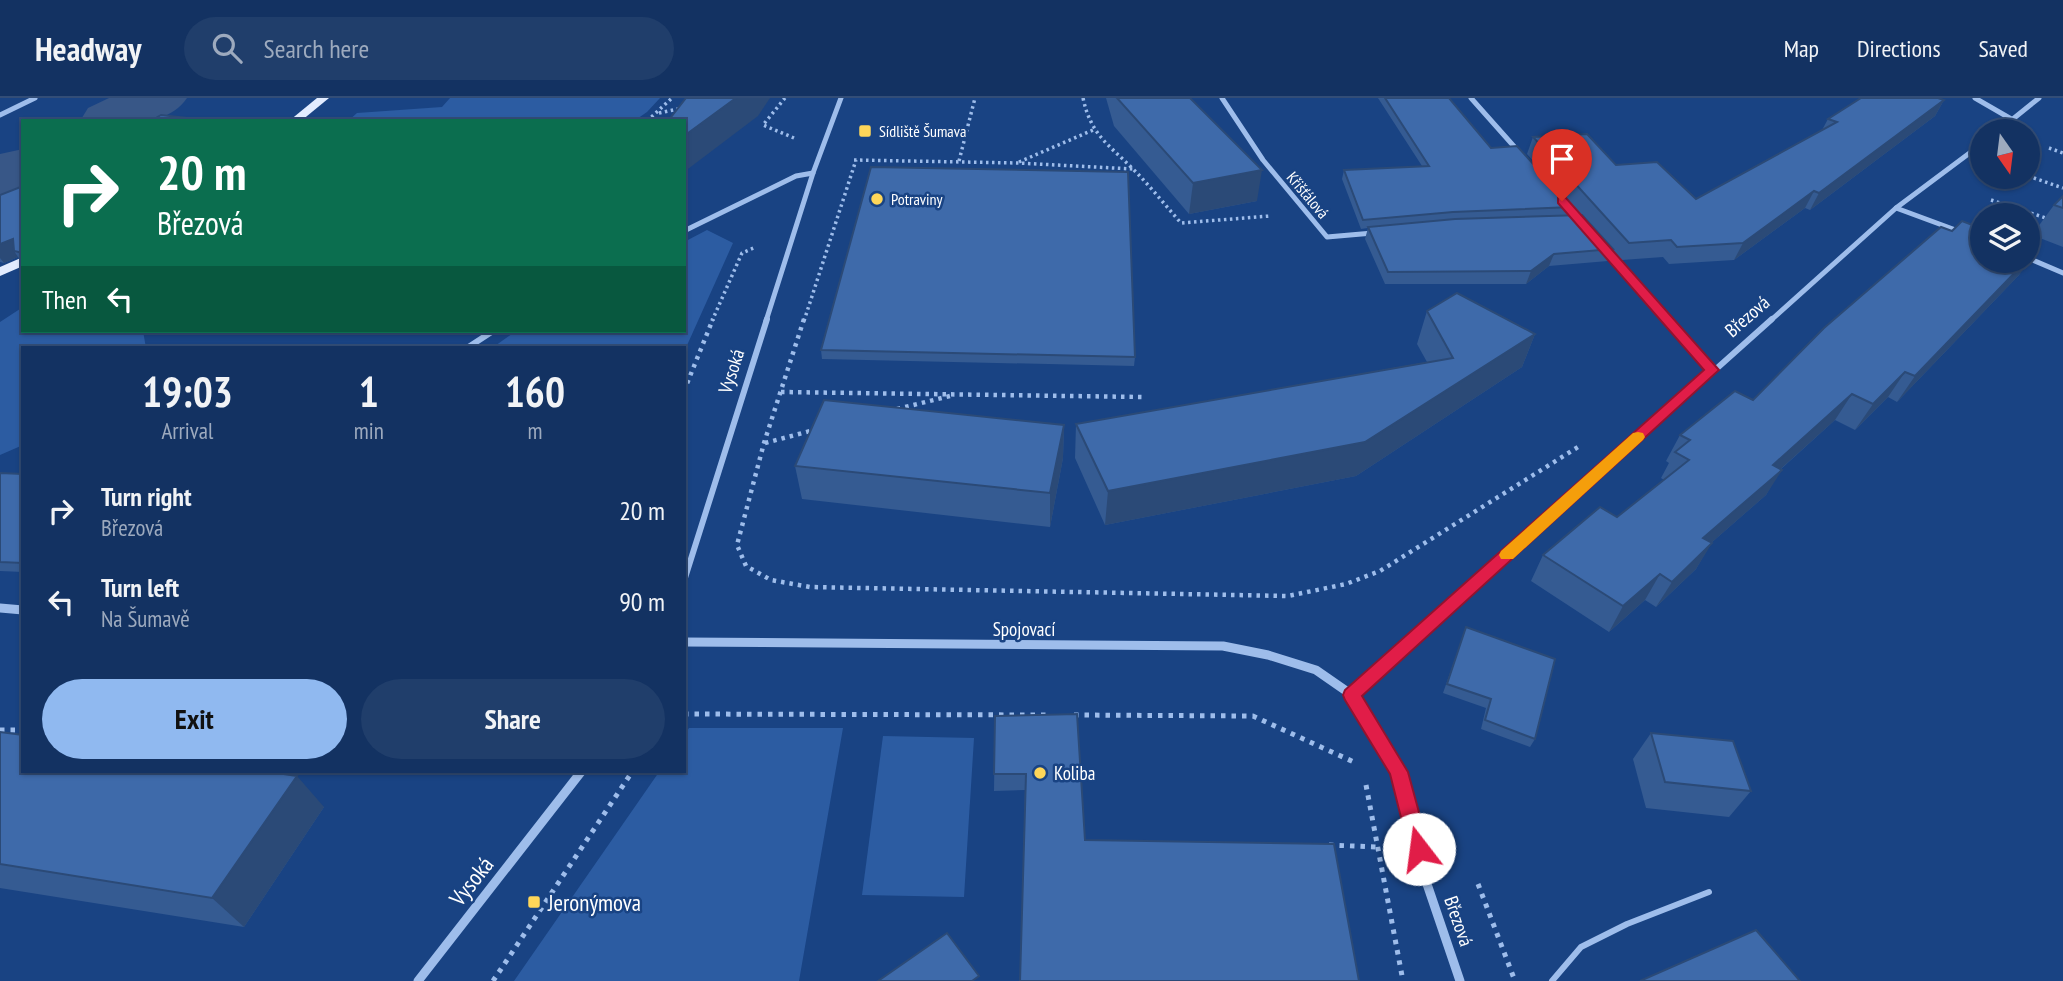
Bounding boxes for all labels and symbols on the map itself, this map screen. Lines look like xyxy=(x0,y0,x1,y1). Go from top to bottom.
north arrow xyxy=(1970,119,2040,189)
place label: Sídliště Šumava xyxy=(879,121,966,141)
marker: Sídliště Šumava xyxy=(857,123,873,139)
pin xyxy=(1532,129,1592,201)
street label: Křišťálová xyxy=(1283,167,1333,223)
place label: Potraviny xyxy=(891,189,943,209)
marker: Potraviny xyxy=(869,191,885,207)
street label: Březová xyxy=(1720,290,1774,342)
street label: Vysoká xyxy=(712,346,749,397)
street label: Spojovací xyxy=(993,617,1055,641)
place label: Koliba xyxy=(1054,761,1095,785)
marker: Koliba xyxy=(1032,765,1048,781)
position arrow xyxy=(1382,812,1456,886)
street label: Vysoká xyxy=(442,850,499,912)
place label: Jeronýmova xyxy=(547,888,641,917)
street label: Březová xyxy=(1439,893,1479,949)
marker: Jeronýmova xyxy=(526,894,542,910)

